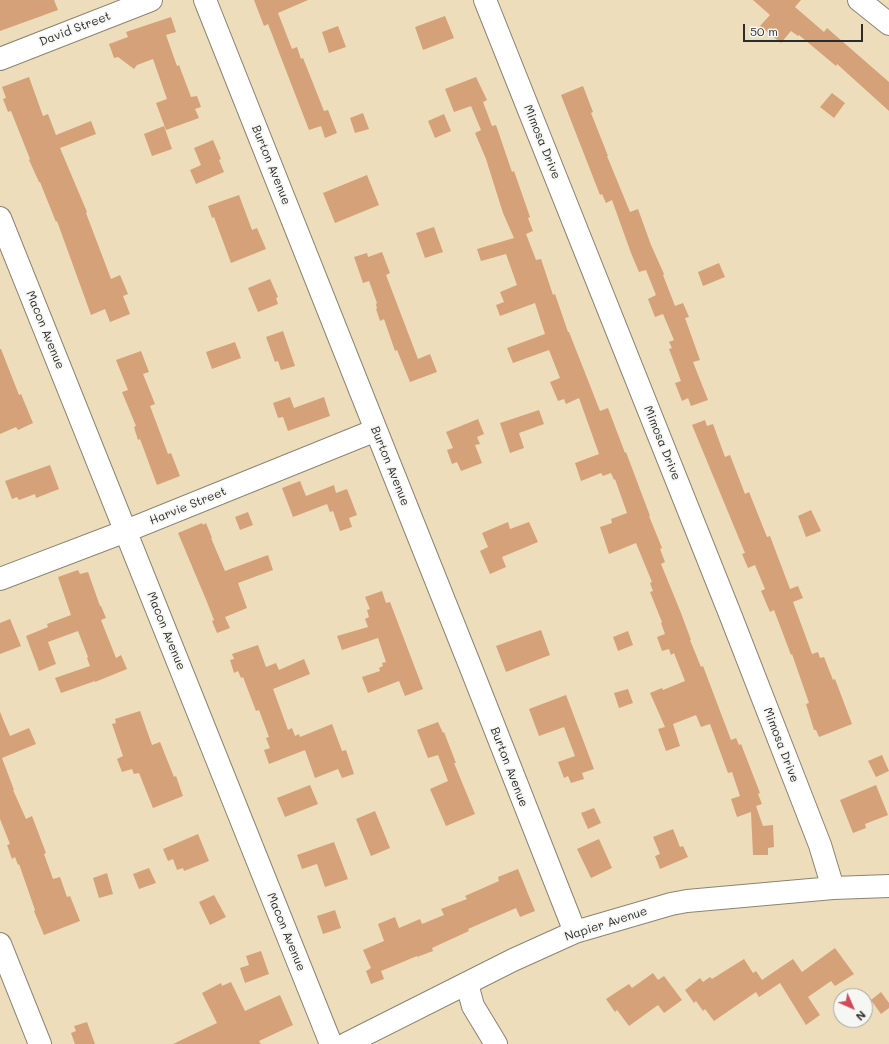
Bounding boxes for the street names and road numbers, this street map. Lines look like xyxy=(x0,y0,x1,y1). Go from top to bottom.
street label: David Street xyxy=(37,9,113,49)
street label: Mimosa Drive xyxy=(521,103,563,181)
street label: Burton Avenue xyxy=(249,123,293,207)
street label: Macon Avenue xyxy=(23,289,67,371)
street label: Mimosa Drive xyxy=(641,404,683,482)
street label: Burton Avenue xyxy=(368,424,412,508)
street label: Harvie Street xyxy=(148,484,228,528)
street label: Macon Avenue xyxy=(144,590,188,672)
street label: Mimosa Drive xyxy=(760,706,802,784)
street label: Burton Avenue xyxy=(487,725,531,809)
street label: Macon Avenue xyxy=(264,891,308,973)
street label: Napier Avenue xyxy=(563,904,649,944)

